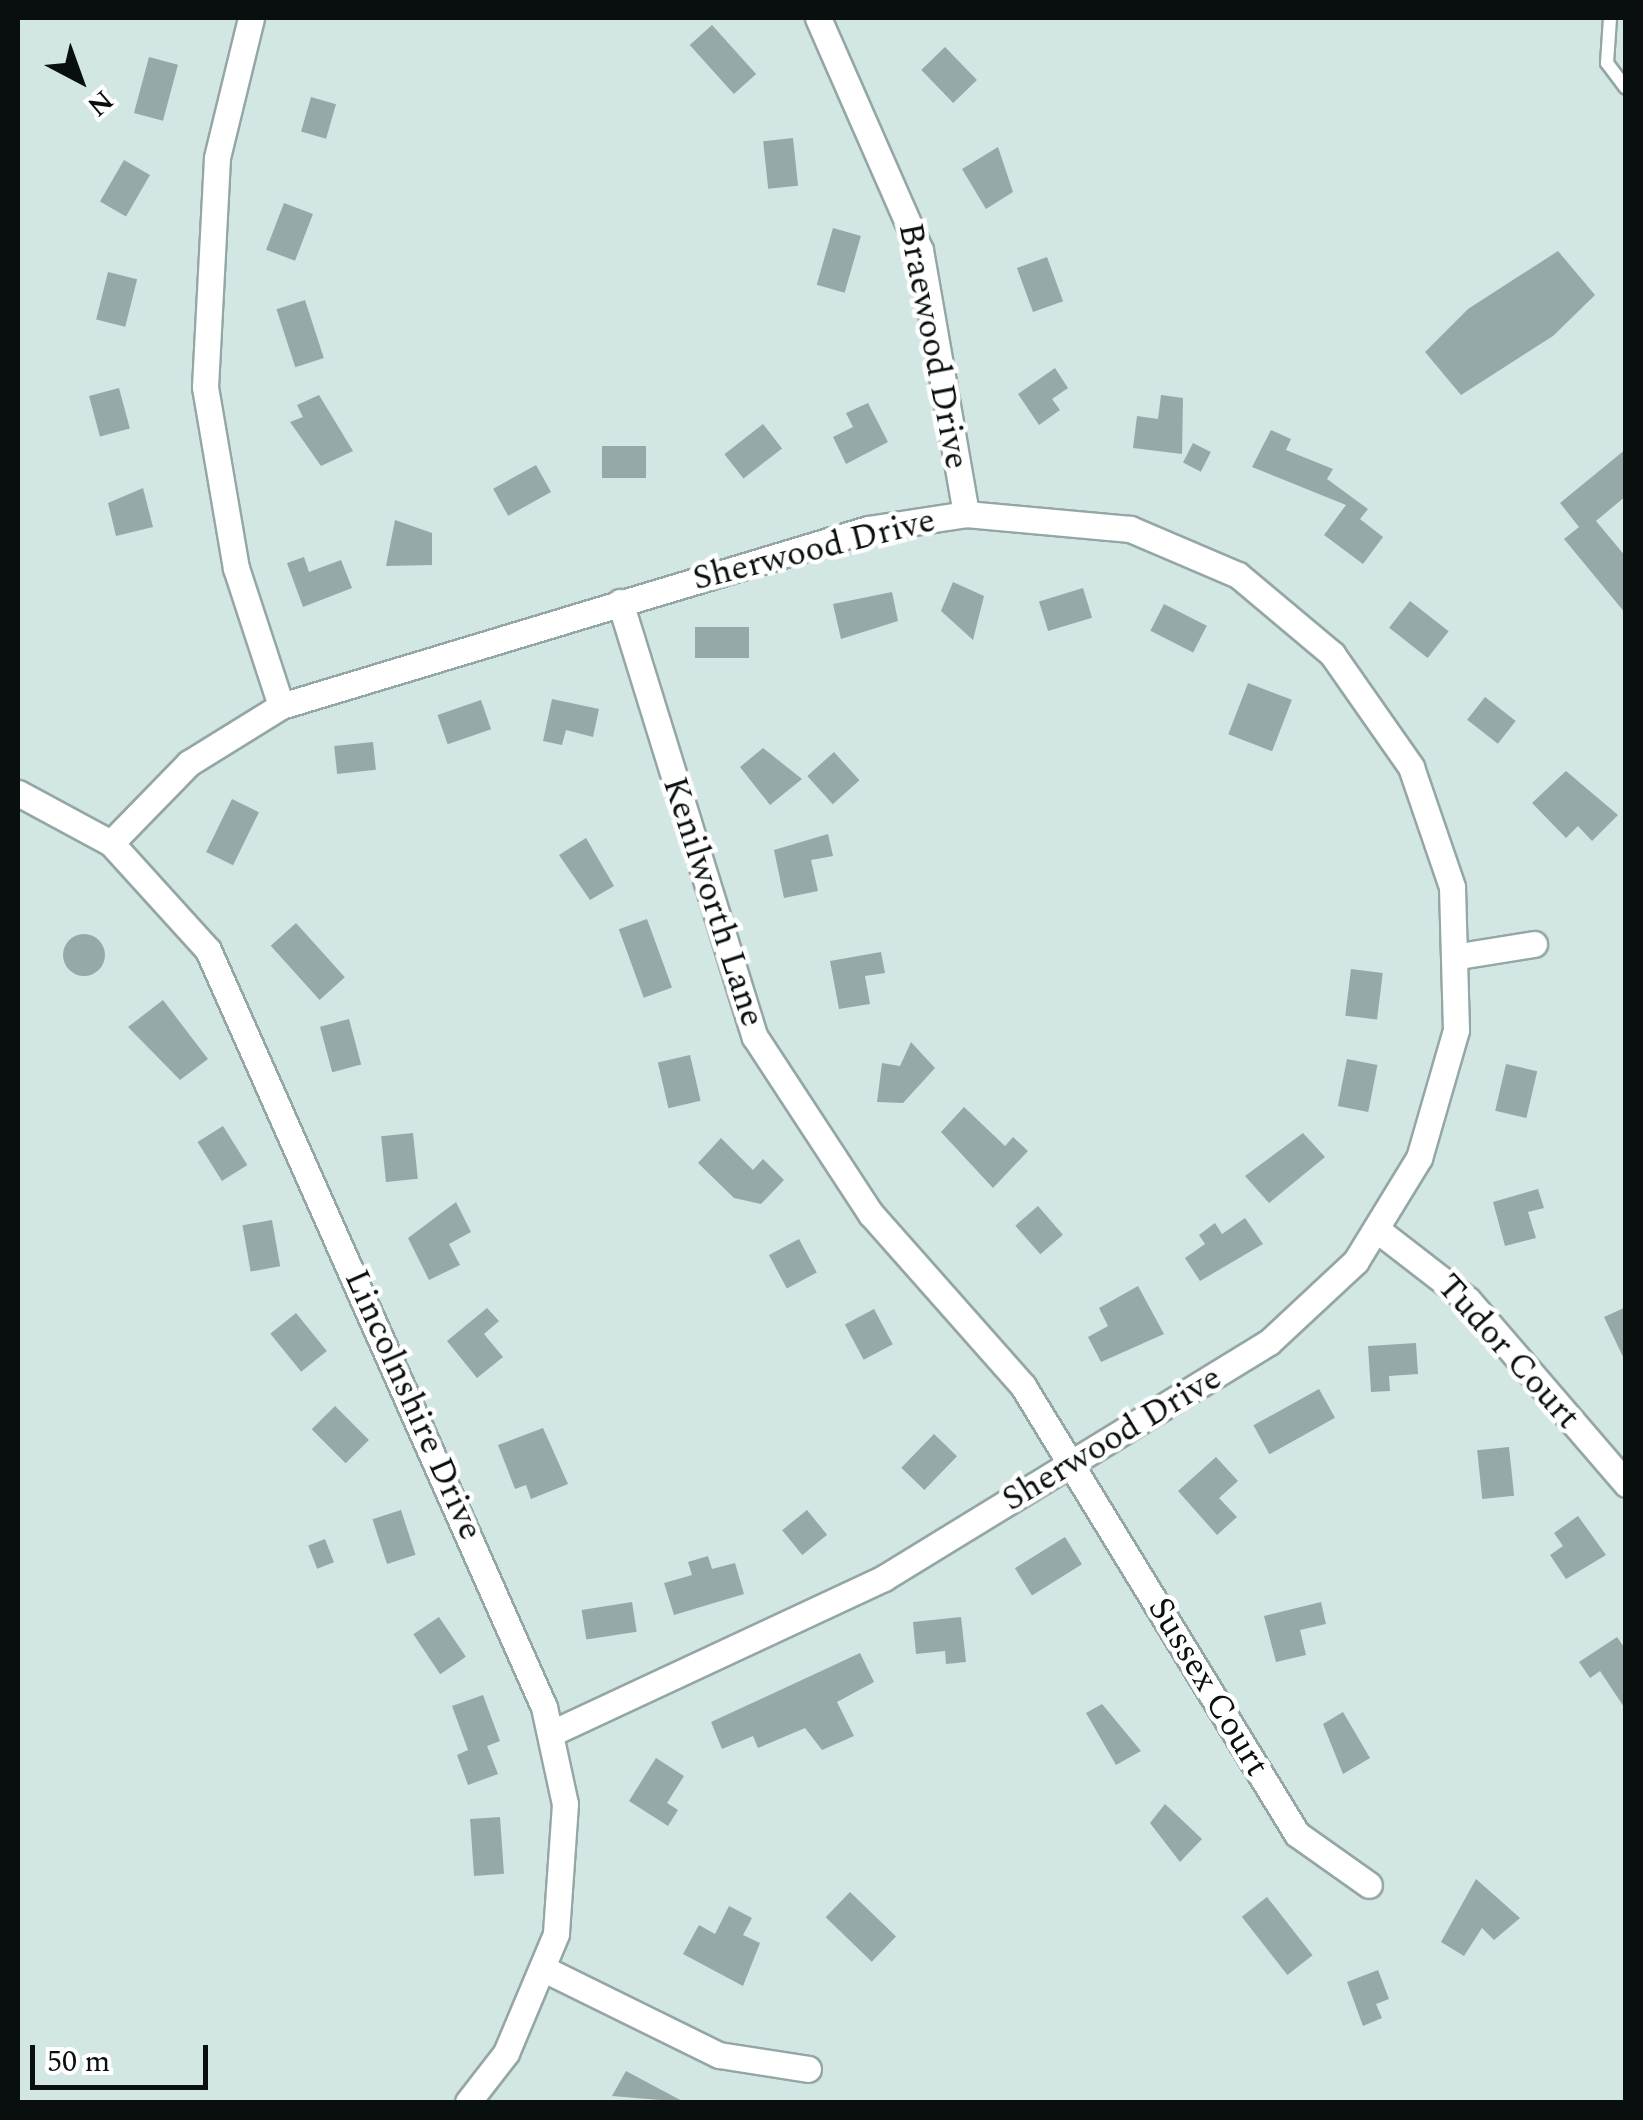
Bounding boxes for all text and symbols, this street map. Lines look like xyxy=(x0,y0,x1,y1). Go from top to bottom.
north arrow xyxy=(30,30,130,130)
text: N xyxy=(77,79,123,127)
street label: Braewood Drive xyxy=(889,219,977,473)
street label: Sherwood Drive xyxy=(688,500,940,600)
street label: Kenilworth Lane xyxy=(653,772,773,1032)
street label: Lincolnshire Drive xyxy=(335,1263,491,1547)
street label: Tudor Court xyxy=(1427,1266,1589,1438)
street label: Sherwood Drive xyxy=(995,1357,1229,1521)
street label: Sussex Court xyxy=(1138,1590,1278,1784)
scale bar xyxy=(35,2025,212,2087)
text: 50 m xyxy=(47,2039,110,2085)

